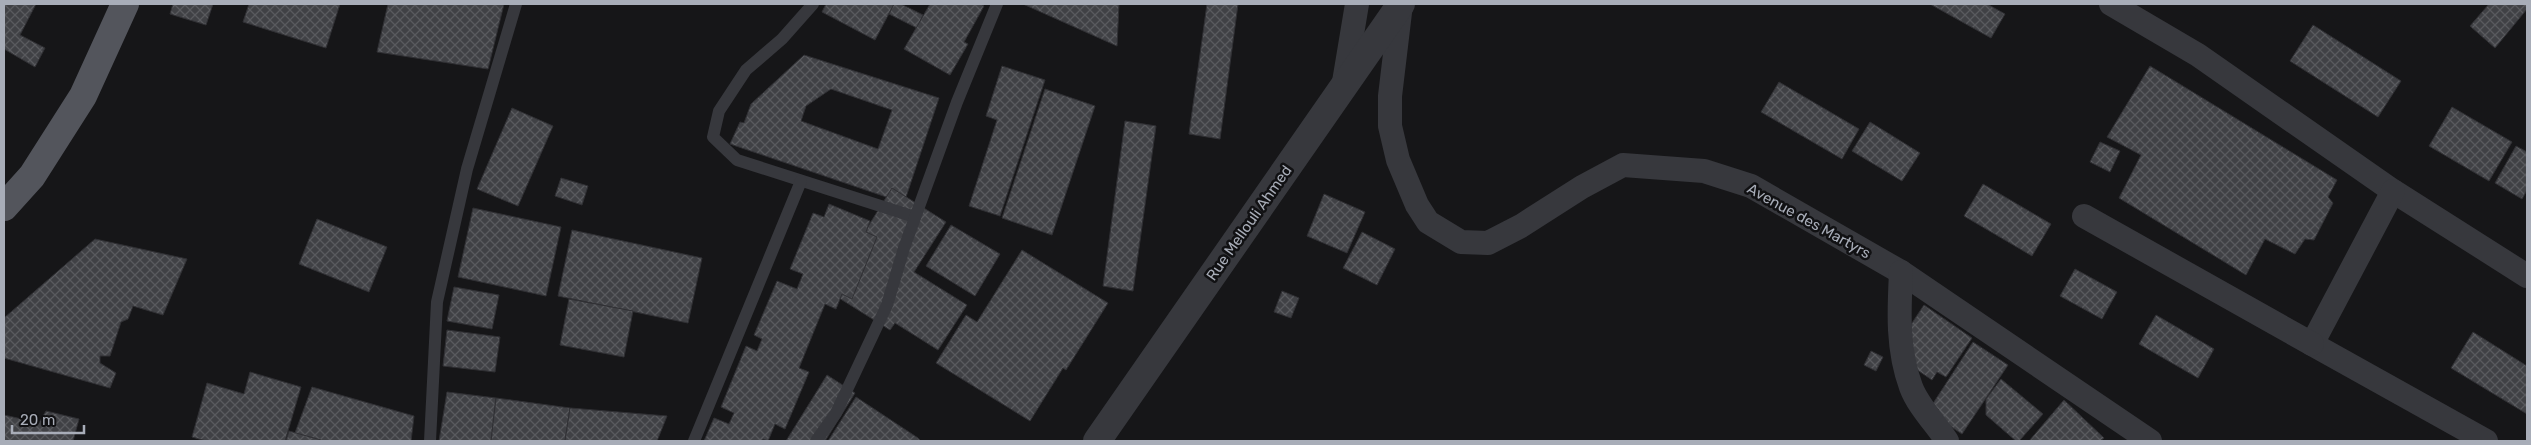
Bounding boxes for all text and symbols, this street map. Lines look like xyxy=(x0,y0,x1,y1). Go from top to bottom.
street label: Rue Mellouli Ahmed xyxy=(1202,162,1296,284)
street label: Avenue des Martyrs xyxy=(1744,180,1874,263)
scale bar xyxy=(12,402,85,434)
text: 20 m xyxy=(20,411,55,429)

